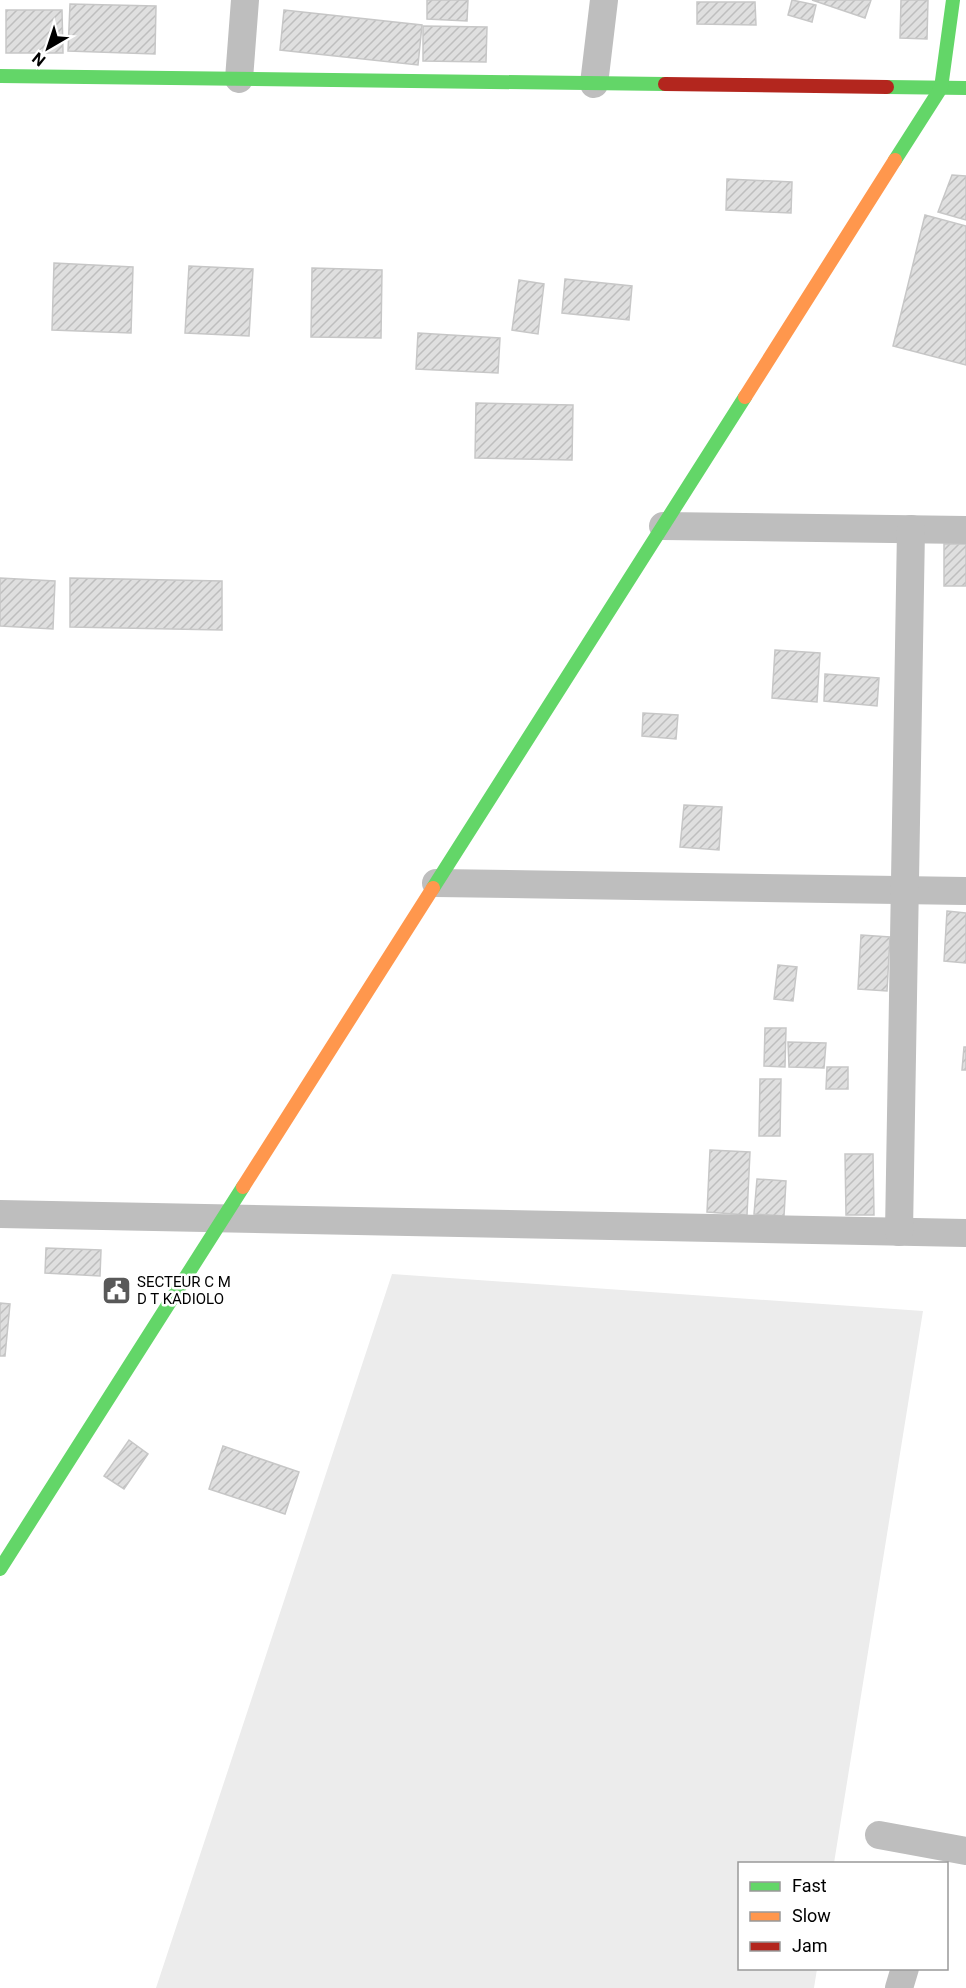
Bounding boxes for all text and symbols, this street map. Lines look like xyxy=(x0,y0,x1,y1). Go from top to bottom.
north arrow xyxy=(18,18,78,78)
text: N xyxy=(29,48,49,70)
place label: SECTEUR C M D T KADIOLO xyxy=(137,1273,231,1308)
public building icon: SECTEUR C M D T KADIOLO xyxy=(100,1275,132,1307)
legend xyxy=(738,1862,948,1970)
text: Fast xyxy=(792,1875,827,1896)
text: Slow xyxy=(792,1905,831,1926)
text: Jam xyxy=(792,1935,828,1956)

